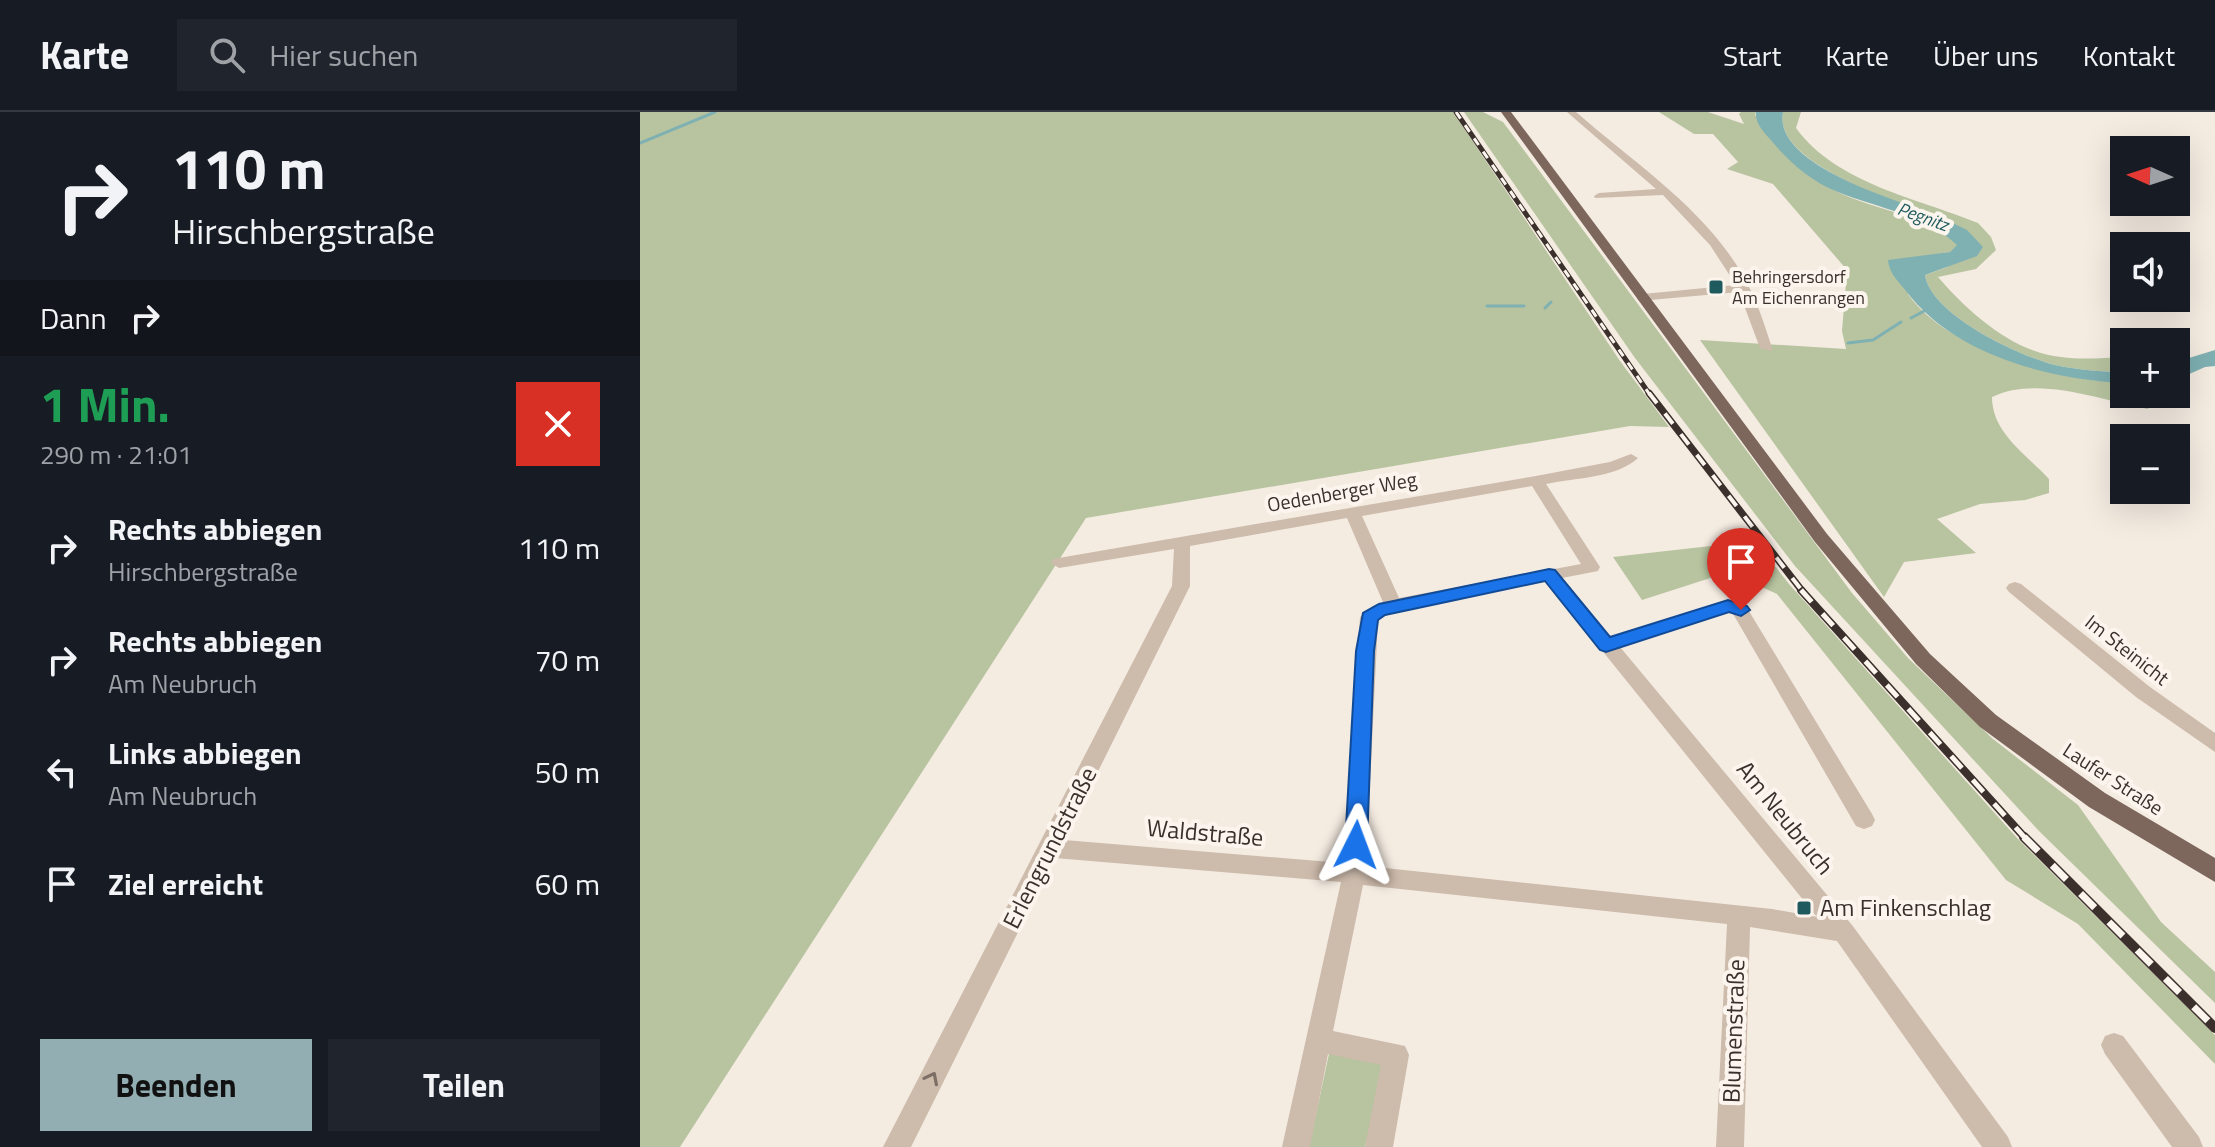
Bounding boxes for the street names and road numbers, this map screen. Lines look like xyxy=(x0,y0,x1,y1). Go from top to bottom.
street label: Oedenberger Weg xyxy=(1265,463,1419,520)
street label: Im Steinicht xyxy=(2078,607,2176,693)
street label: Laufer Straße xyxy=(2057,734,2170,823)
street label: Am Neubruch xyxy=(1728,753,1843,882)
street label: Erlengrundstraße xyxy=(993,761,1105,935)
street label: Waldstraße xyxy=(1145,809,1265,855)
street label: Blumenstraße xyxy=(1712,958,1754,1104)

